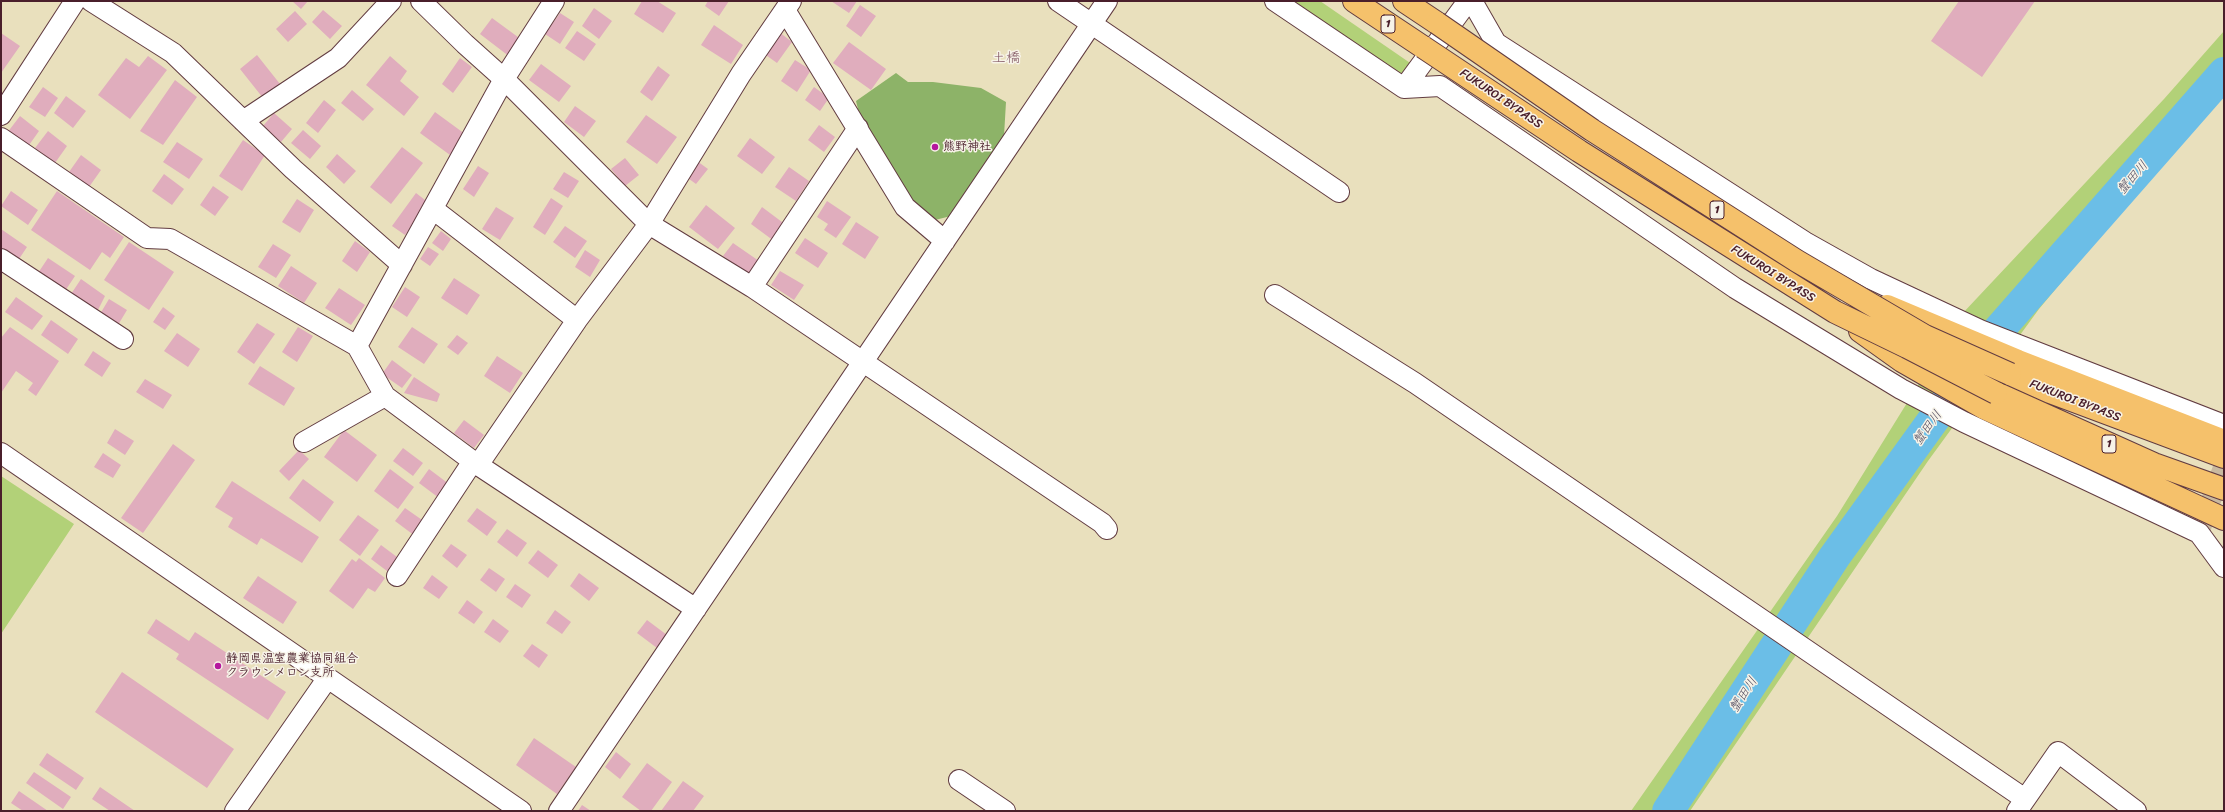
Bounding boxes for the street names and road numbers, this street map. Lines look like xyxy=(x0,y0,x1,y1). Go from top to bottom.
road number: 1 xyxy=(1381,15,1395,33)
street label: FUKUROI BYPASS xyxy=(1457,66,1545,132)
road number: 1 xyxy=(1710,201,1724,219)
street label: FUKUROI BYPASS xyxy=(1728,242,1818,306)
street label: FUKUROI BYPASS xyxy=(2027,377,2123,425)
road number: 1 xyxy=(2102,435,2116,453)

